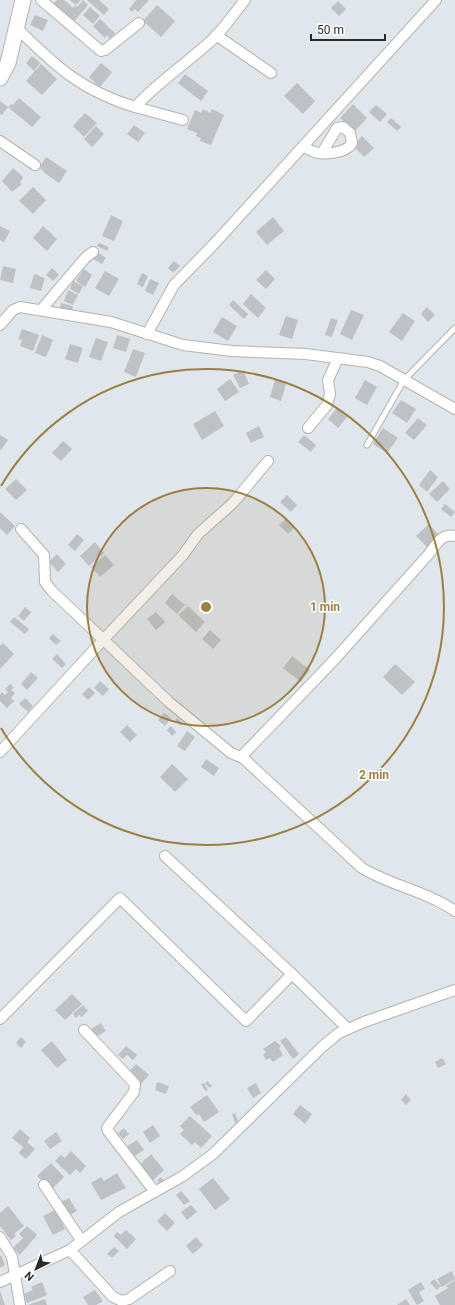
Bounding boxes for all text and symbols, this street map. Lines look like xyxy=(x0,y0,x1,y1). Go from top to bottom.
scale bar xyxy=(311,16,385,42)
text: 50 m xyxy=(317,23,344,37)
centre of rings xyxy=(199,600,213,614)
text: 1 min xyxy=(310,600,340,614)
text: 2 min xyxy=(359,768,389,782)
north arrow xyxy=(16,1249,56,1289)
text: N xyxy=(22,1268,37,1283)

